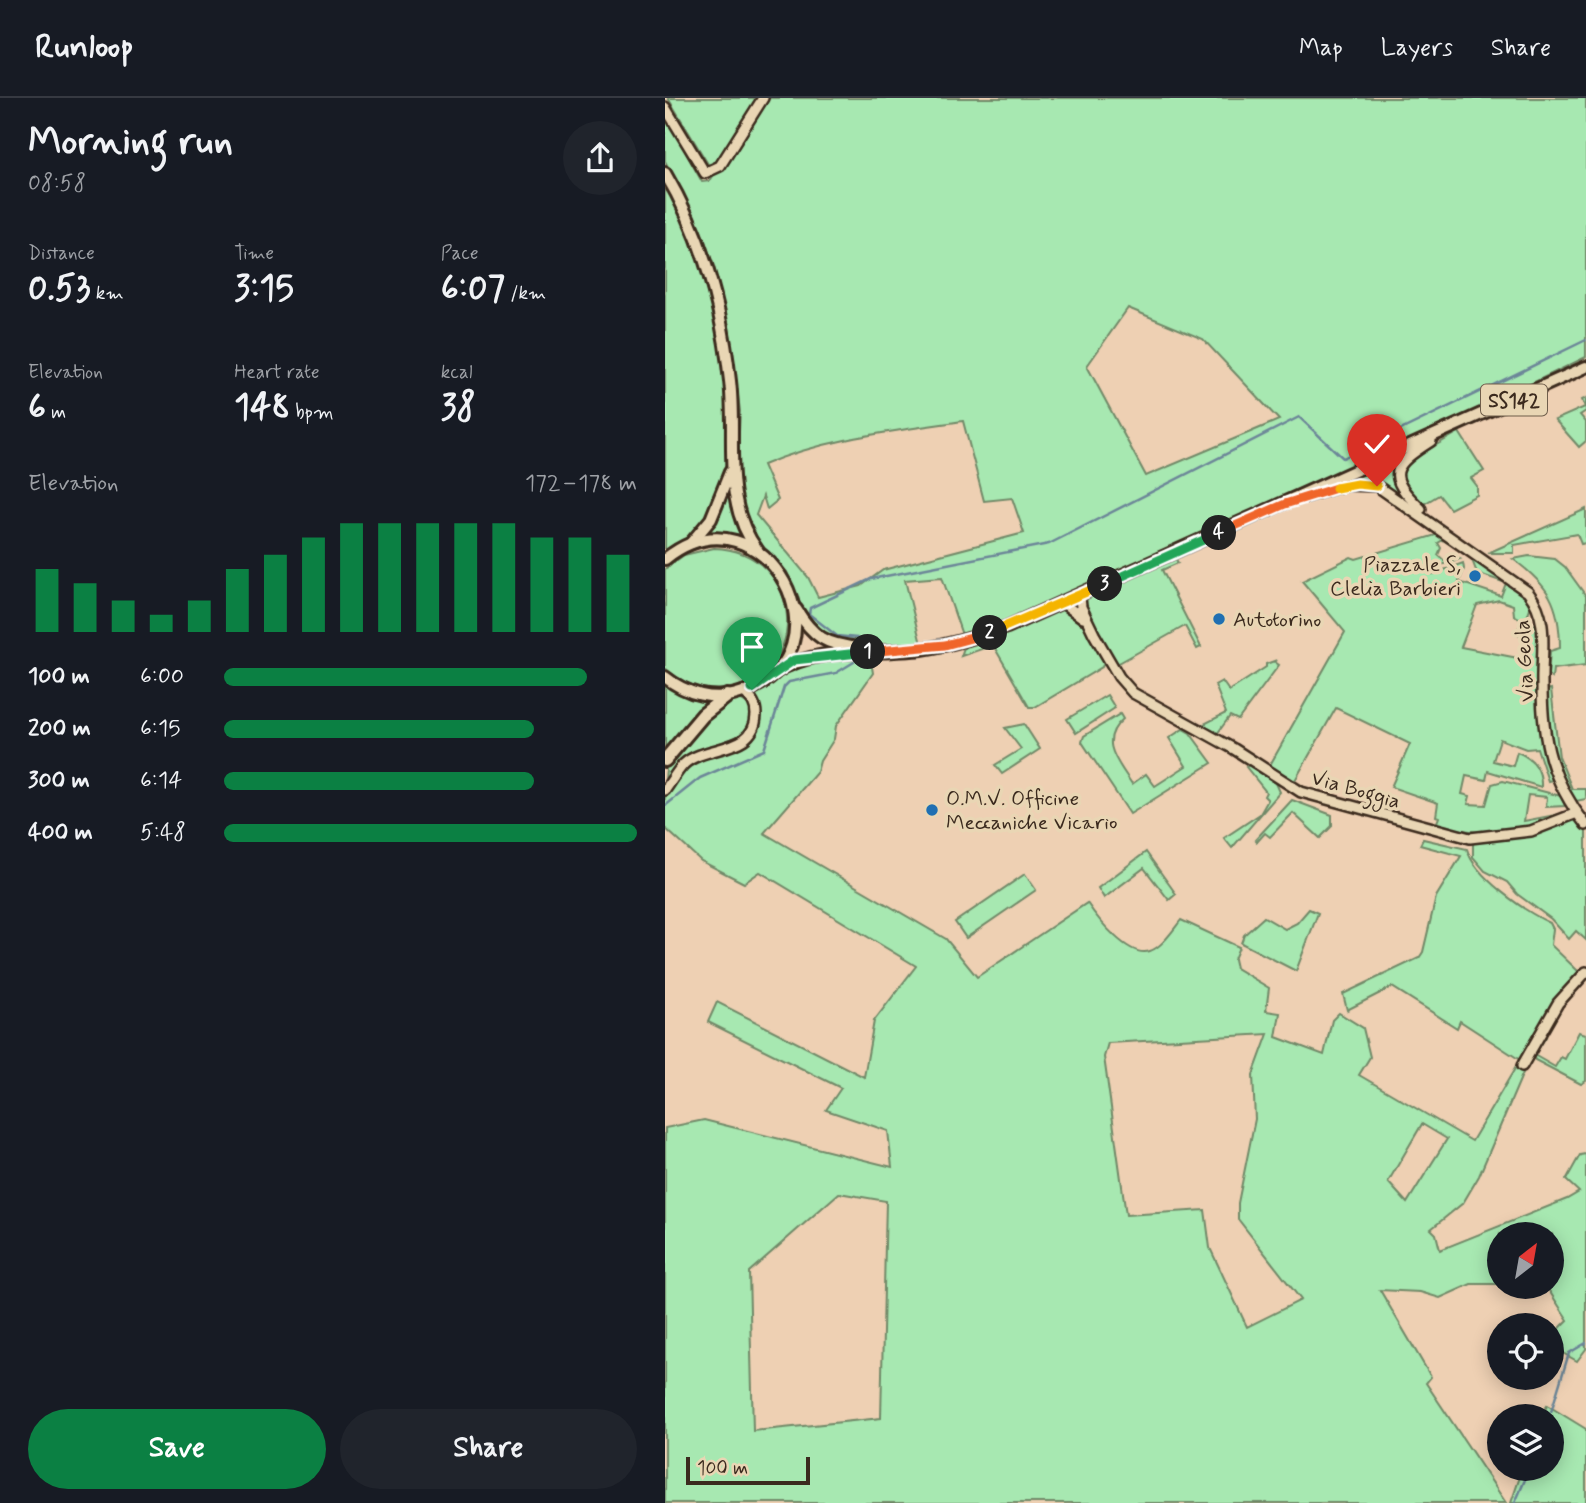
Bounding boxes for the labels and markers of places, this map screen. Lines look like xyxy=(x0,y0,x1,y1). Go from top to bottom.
pin xyxy=(1347,414,1407,486)
pin: 4 xyxy=(1201,516,1237,550)
place label: Piazzale S, Clelia Barbieri xyxy=(1330,551,1461,603)
pin: 3 xyxy=(1087,566,1123,602)
marker: Piazzale S, Clelia Barbieri xyxy=(1467,568,1483,584)
place label: Autotorino xyxy=(1233,606,1321,634)
marker: Autotorino xyxy=(1211,611,1227,627)
pin: 2 xyxy=(973,616,1007,650)
pin xyxy=(722,617,782,689)
pin: 1 xyxy=(851,634,885,670)
place label: O.M.V. Officine Meccaniche Vicario xyxy=(946,785,1118,837)
marker: O.M.V. Officine Meccaniche Vicario xyxy=(924,802,940,818)

